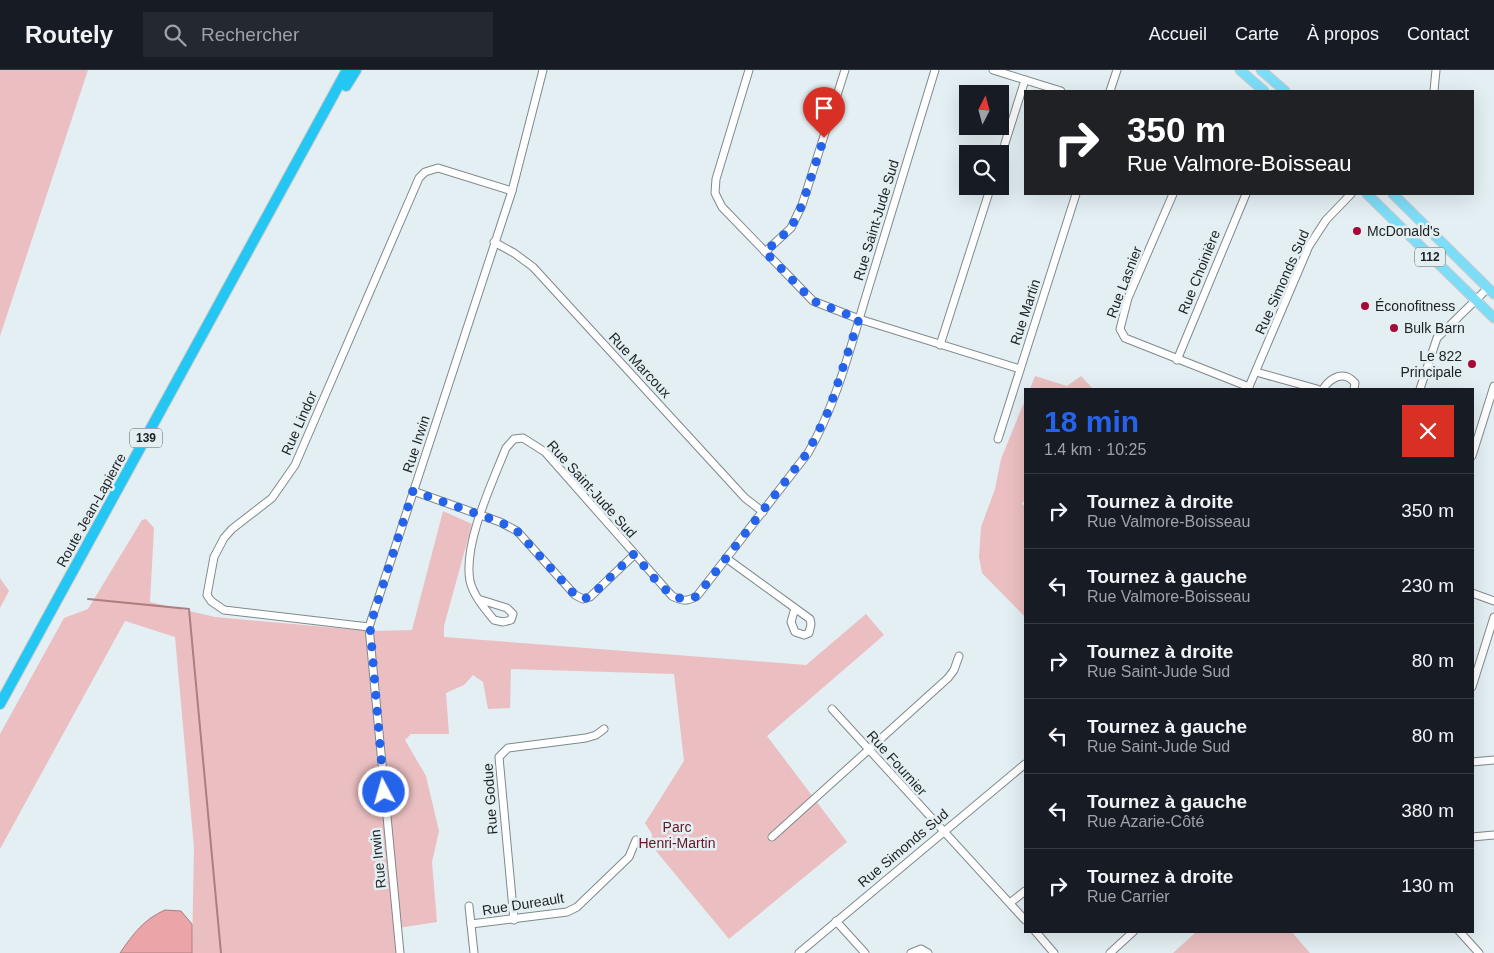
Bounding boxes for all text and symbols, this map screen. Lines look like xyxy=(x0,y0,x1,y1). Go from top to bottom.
search box xyxy=(143,12,493,57)
text: Routely xyxy=(25,21,113,48)
icon: search xyxy=(161,21,189,49)
text: Rechercher xyxy=(201,24,299,45)
text: Accueil xyxy=(1149,24,1207,44)
text: Carte xyxy=(1235,24,1279,44)
text: À propos xyxy=(1307,24,1379,44)
text: Contact xyxy=(1407,24,1469,44)
north arrow xyxy=(959,85,1009,135)
map controls xyxy=(959,85,1009,195)
pin xyxy=(803,87,845,138)
icon: arrive xyxy=(810,94,838,122)
icon: right xyxy=(1044,110,1109,175)
text: 350 m xyxy=(1127,110,1226,149)
button: search xyxy=(959,145,1009,195)
text: Rue Valmore-Boisseau xyxy=(1127,151,1352,176)
street label: Rue Saint-Jude Sud xyxy=(850,158,902,282)
place label: McDonald's xyxy=(1367,223,1440,239)
marker: McDonald's xyxy=(1351,225,1363,237)
street label: Rue Choinière xyxy=(1175,227,1223,316)
street label: Rue Simonds Sud xyxy=(1252,227,1312,337)
street label: Rue Lasnier xyxy=(1103,244,1145,320)
road number: 112 xyxy=(1415,248,1445,266)
street label: Rue Martin xyxy=(1007,277,1043,347)
place label: Éconofitness xyxy=(1375,298,1455,314)
marker: Éconofitness xyxy=(1359,300,1371,312)
place label: Bulk Barn xyxy=(1404,320,1465,336)
marker: Bulk Barn xyxy=(1388,322,1400,334)
street label: Rue Marcoux xyxy=(606,329,674,401)
place label: Le 822 Principale xyxy=(1401,348,1462,380)
marker: Le 822 Principale xyxy=(1466,358,1478,370)
street label: Rue Lindor xyxy=(278,388,320,458)
text: 18 min xyxy=(1044,405,1139,438)
button: close xyxy=(1402,405,1454,457)
street label: Rue Irwin xyxy=(399,413,433,475)
road number: 139 xyxy=(130,428,162,448)
street label: Rue Saint-Jude Sud xyxy=(544,437,640,541)
text: 1.4 km · 10:25 xyxy=(1044,441,1146,458)
street label: Route Jean-Lapierre xyxy=(53,450,129,570)
text: Tournez à droite xyxy=(1087,491,1233,512)
icon: right xyxy=(1044,497,1072,525)
text: 350 m xyxy=(1401,500,1454,521)
text: Rue Valmore-Boisseau xyxy=(1087,513,1250,530)
text: Tournez à gauche xyxy=(1087,566,1247,587)
icon: left xyxy=(1044,572,1072,600)
text: 230 m xyxy=(1401,575,1454,596)
text: Rue Valmore-Boisseau xyxy=(1087,588,1250,605)
text: Tournez à droite xyxy=(1087,641,1233,662)
icon: right xyxy=(1044,647,1072,675)
text: 80 m xyxy=(1412,650,1454,671)
text: Rue Saint-Jude Sud xyxy=(1087,663,1230,680)
text: Tournez à gauche xyxy=(1087,716,1247,737)
icon: left xyxy=(1044,722,1072,750)
text: 80 m xyxy=(1412,725,1454,746)
street label: Rue Fournier xyxy=(864,727,931,799)
text: Rue Saint-Jude Sud xyxy=(1087,738,1230,755)
street label: Rue Godue xyxy=(480,763,500,835)
position arrow xyxy=(357,765,409,817)
text: Tournez à gauche xyxy=(1087,791,1247,812)
icon: left xyxy=(1044,797,1072,825)
text: 380 m xyxy=(1401,800,1454,821)
street label: Rue Simonds Sud xyxy=(855,806,951,890)
text: Rue Azarie-Côté xyxy=(1087,813,1204,830)
park label: Parc Henri-Martin xyxy=(638,819,716,851)
street label: Rue Irwin xyxy=(367,829,389,889)
text: Tournez à droite xyxy=(1087,866,1233,887)
icon: right xyxy=(1044,872,1072,900)
text: 130 m xyxy=(1401,875,1454,896)
text: Rue Carrier xyxy=(1087,888,1170,905)
street label: Rue Dureault xyxy=(481,890,565,918)

